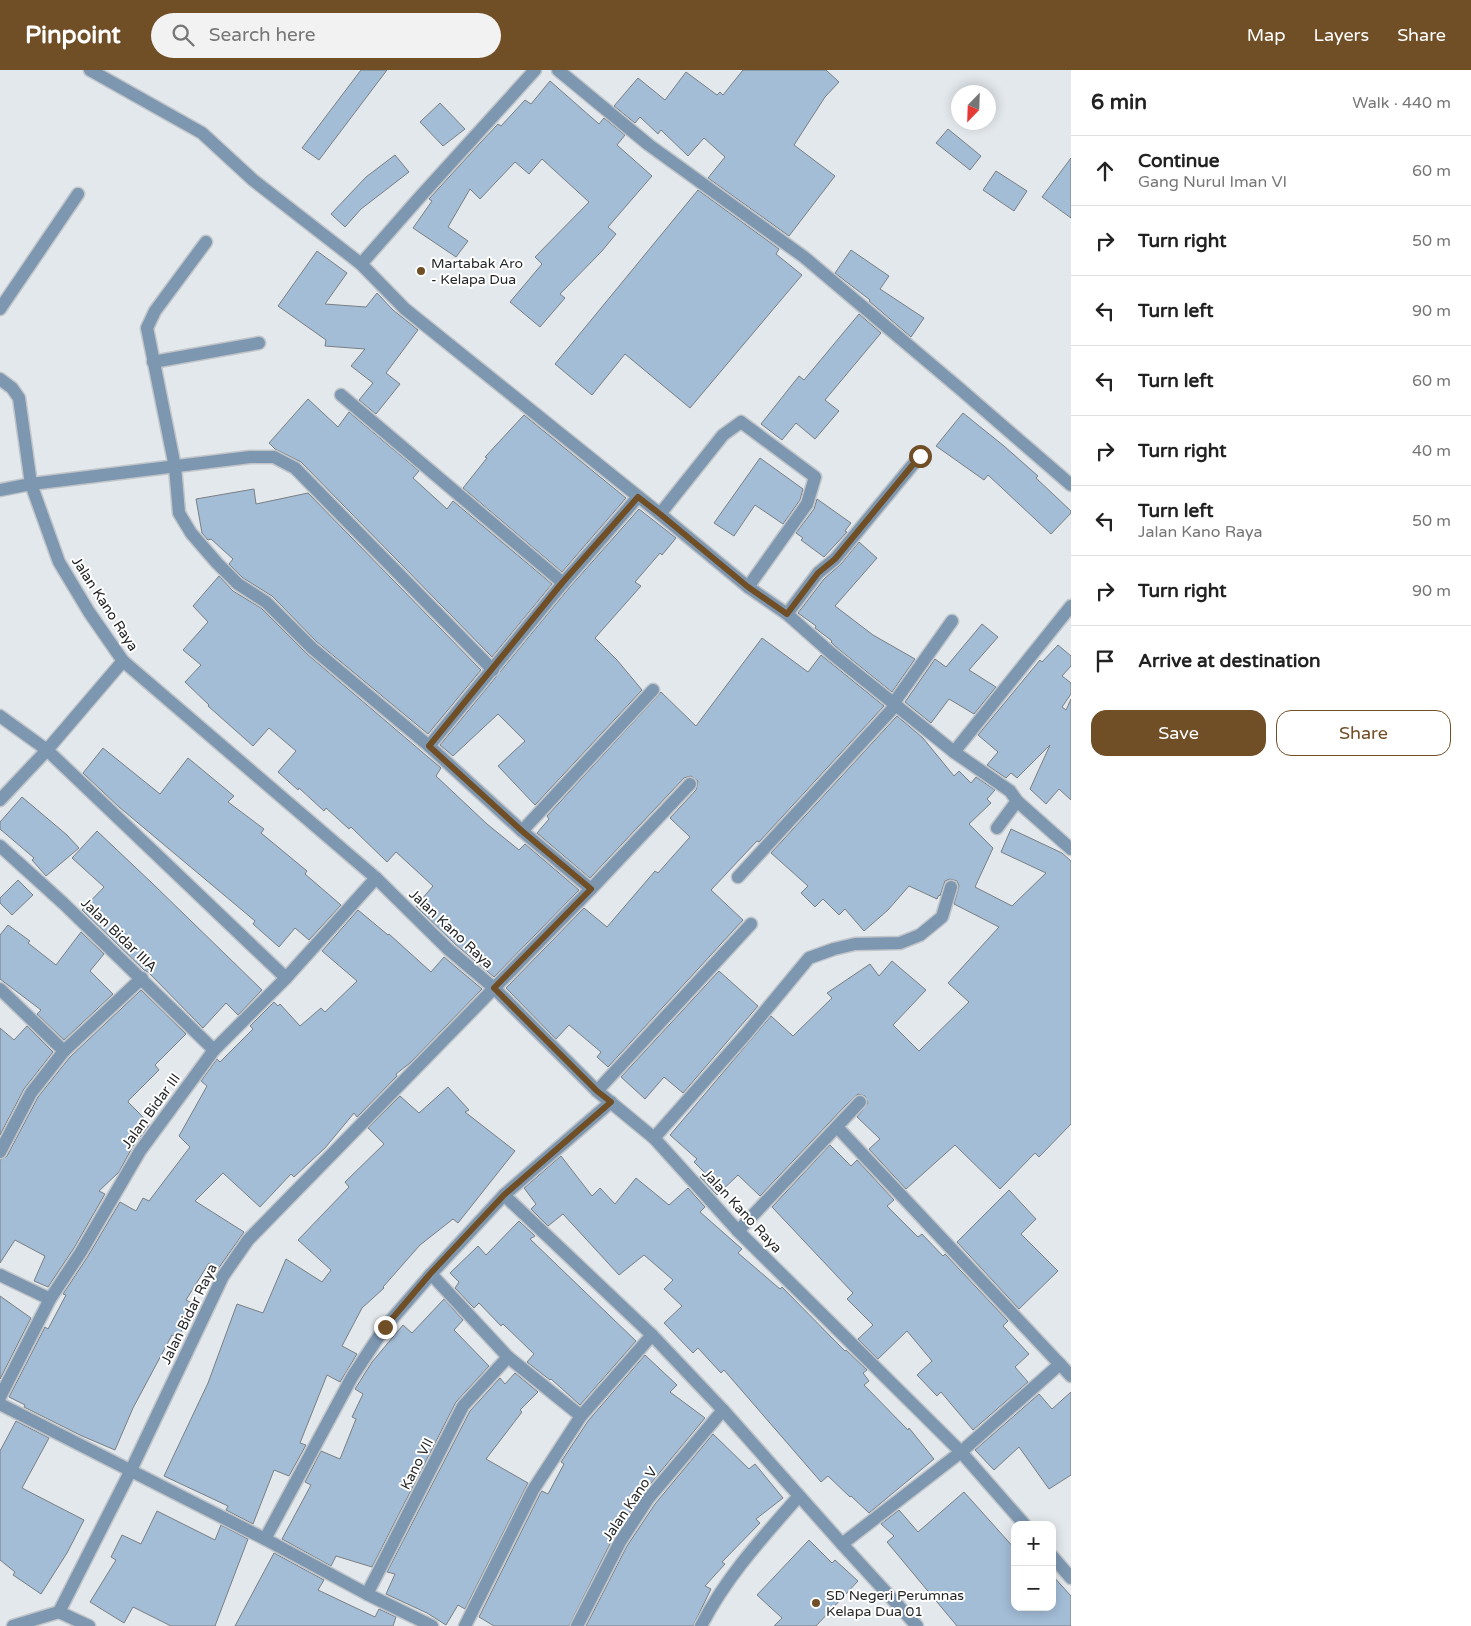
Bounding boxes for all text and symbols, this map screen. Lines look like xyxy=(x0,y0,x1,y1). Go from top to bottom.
search box xyxy=(151,13,501,58)
text: Pinpoint xyxy=(25,21,121,50)
icon: search xyxy=(169,21,197,49)
text: Search here xyxy=(209,24,316,46)
text: Map xyxy=(1247,24,1286,46)
text: Layers xyxy=(1314,24,1369,46)
text: Share xyxy=(1397,24,1446,46)
north arrow xyxy=(951,85,996,130)
text: 6 min xyxy=(1091,90,1147,115)
text: Walk · 440 m xyxy=(1352,93,1451,113)
text: Continue xyxy=(1138,150,1220,172)
icon: ahead xyxy=(1091,157,1119,185)
text: 60 m xyxy=(1412,161,1451,181)
text: Gang Nurul Iman VI xyxy=(1138,172,1287,192)
icon: right xyxy=(1091,227,1119,255)
text: Turn right xyxy=(1138,230,1226,252)
text: 50 m xyxy=(1412,231,1451,251)
place label: Martabak Aro - Kelapa Dua xyxy=(431,255,523,288)
marker: Martabak Aro - Kelapa Dua xyxy=(415,265,427,277)
icon: left xyxy=(1091,297,1119,325)
text: Turn left xyxy=(1138,300,1214,322)
text: 90 m xyxy=(1412,301,1451,321)
icon: left xyxy=(1091,367,1119,395)
text: Turn left xyxy=(1138,370,1214,392)
text: 60 m xyxy=(1412,371,1451,391)
icon: right xyxy=(1091,437,1119,465)
text: Turn right xyxy=(1138,440,1226,462)
text: 40 m xyxy=(1412,441,1451,461)
route start xyxy=(909,445,932,468)
text: Turn left xyxy=(1138,500,1214,522)
icon: left xyxy=(1091,507,1119,535)
text: 50 m xyxy=(1412,511,1451,531)
text: Jalan Kano Raya xyxy=(1138,522,1262,542)
street label: Jalan Kano Raya xyxy=(68,554,142,654)
icon: right xyxy=(1091,577,1119,605)
text: Turn right xyxy=(1138,580,1226,602)
text: 90 m xyxy=(1412,581,1451,601)
icon: arrive xyxy=(1091,647,1119,675)
text: Arrive at destination xyxy=(1138,650,1321,672)
button: Save xyxy=(1091,710,1266,756)
button: Share xyxy=(1276,710,1451,756)
street label: Jalan Kano Raya xyxy=(405,886,497,972)
street label: Jalan Bidar IIIA xyxy=(77,894,161,976)
street label: Jalan Bidar III xyxy=(118,1070,184,1152)
street label: Jalan Kano Raya xyxy=(699,1165,785,1257)
street label: Jalan Bidar Raya xyxy=(157,1261,221,1367)
route end xyxy=(374,1316,397,1339)
street label: Kano VII xyxy=(397,1435,437,1493)
street label: Jalan Kano V xyxy=(599,1464,661,1544)
map controls xyxy=(1011,1521,1056,1611)
button: + xyxy=(1011,1521,1056,1566)
button: − xyxy=(1011,1566,1056,1611)
place label: SD Negeri Perumnas Kelapa Dua 01 xyxy=(826,1587,964,1620)
marker: SD Negeri Perumnas Kelapa Dua 01 xyxy=(810,1597,822,1609)

